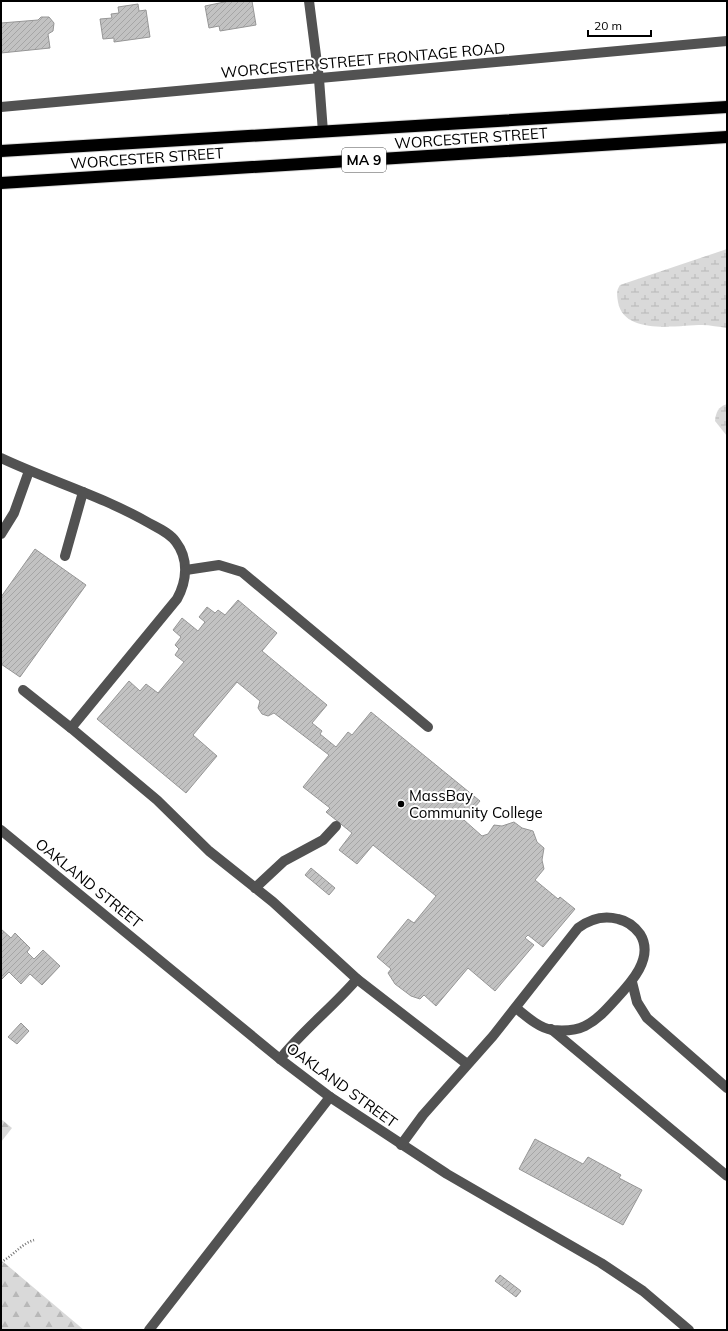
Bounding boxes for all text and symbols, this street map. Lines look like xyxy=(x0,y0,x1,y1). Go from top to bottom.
scale bar xyxy=(588,12,651,38)
text: 20 m xyxy=(594,18,622,33)
street label: WORCESTER STREET FRONTAGE ROAD xyxy=(220,38,506,82)
street label: WORCESTER STREET xyxy=(394,123,548,153)
street label: WORCESTER STREET xyxy=(70,143,224,173)
road number: MA 9 xyxy=(342,148,386,172)
place label: MassBay Community College xyxy=(409,786,543,822)
marker: MassBay Community College xyxy=(396,799,406,809)
street label: OAKLAND STREET xyxy=(32,834,146,932)
street label: OAKLAND STREET xyxy=(283,1038,401,1132)

